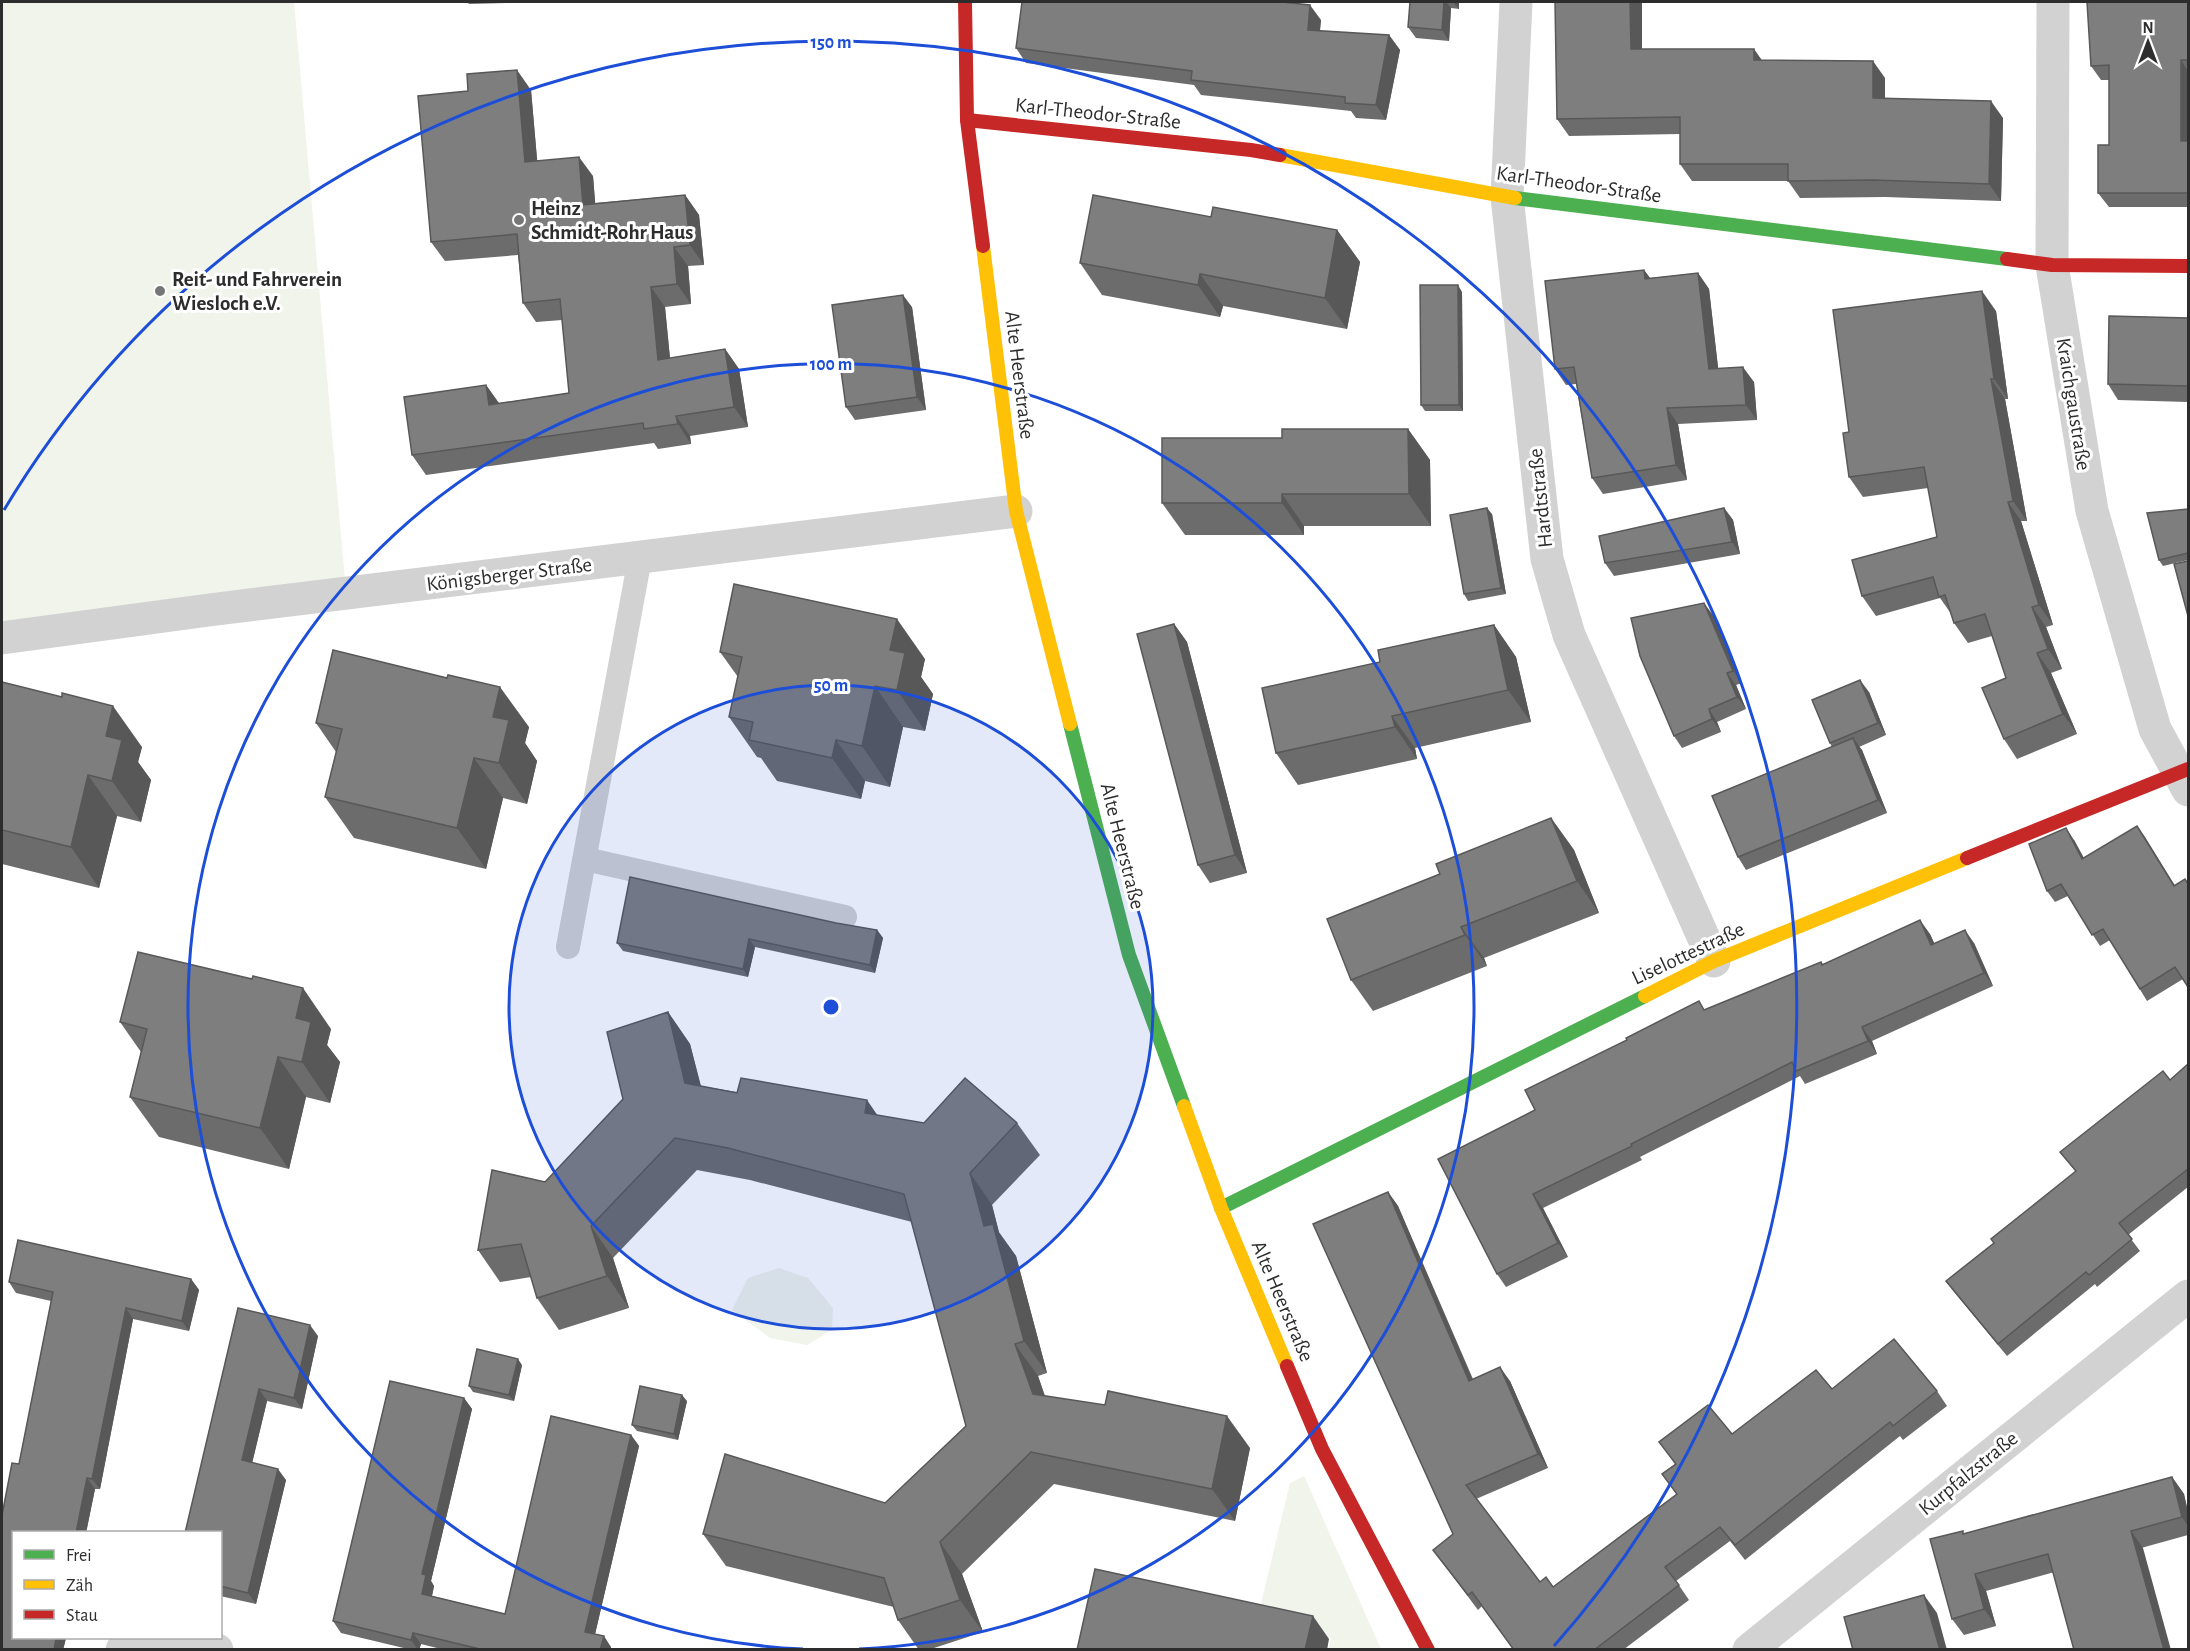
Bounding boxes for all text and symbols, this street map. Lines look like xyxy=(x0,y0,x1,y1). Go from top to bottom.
north arrow xyxy=(2118,12,2178,72)
text: N xyxy=(2142,20,2154,36)
text: 150 m xyxy=(811,34,851,52)
street label: Karl-Theodor-Straße xyxy=(1014,94,1182,133)
street label: Karl-Theodor-Straße xyxy=(1495,163,1663,206)
place label: Heinz Schmidt-Rohr Haus xyxy=(531,198,693,243)
marker: Heinz Schmidt-Rohr Haus xyxy=(512,213,526,227)
place label: Reit- und Fahrverein Wiesloch e.V. xyxy=(172,269,342,314)
marker: Reit- und Fahrverein Wiesloch e.V. xyxy=(153,284,167,298)
street label: Alte Heerstraße xyxy=(1001,310,1038,440)
street label: Kraichgaustraße xyxy=(2053,336,2094,472)
text: 100 m xyxy=(810,356,852,374)
street label: Hardtstraße xyxy=(1525,447,1556,549)
street label: Königsberger Straße xyxy=(425,554,593,595)
text: 50 m xyxy=(814,677,848,695)
street label: Alte Heerstraße xyxy=(1097,781,1148,911)
street label: Liselottestraße xyxy=(1629,918,1748,989)
centre of rings xyxy=(821,997,841,1017)
street label: Alte Heerstraße xyxy=(1248,1238,1317,1365)
street label: Kurpfalzstraße xyxy=(1915,1427,2022,1519)
legend xyxy=(12,1531,222,1639)
text: Frei xyxy=(66,1547,92,1565)
text: Zäh xyxy=(66,1577,93,1595)
text: Stau xyxy=(66,1607,98,1625)

